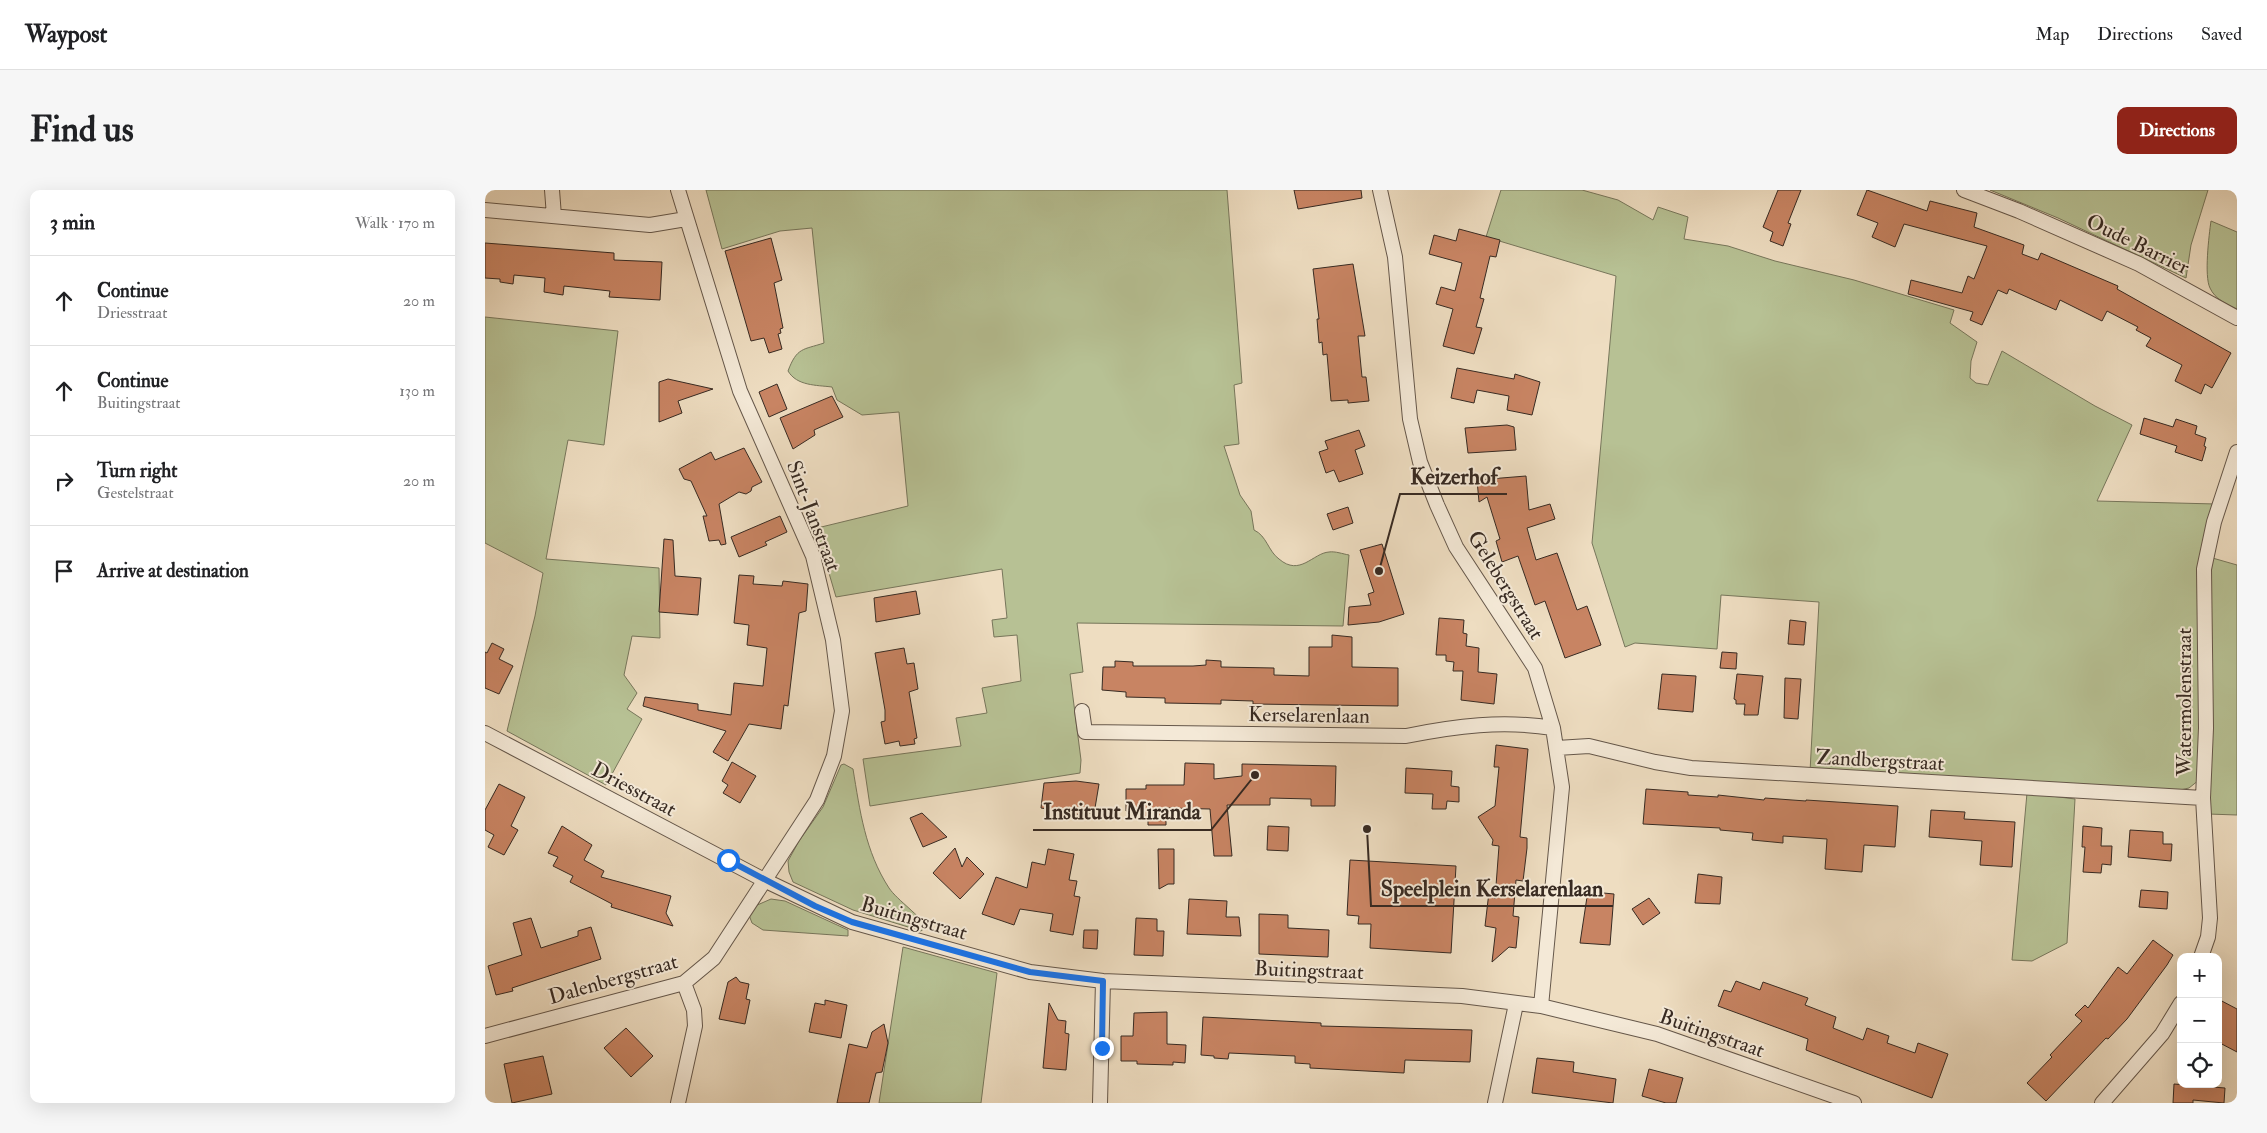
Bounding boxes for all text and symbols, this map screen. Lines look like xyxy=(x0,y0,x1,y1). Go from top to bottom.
text: Waypost xyxy=(25,19,107,50)
text: Map xyxy=(2036,23,2069,46)
text: Directions xyxy=(2097,23,2173,46)
text: Saved xyxy=(2201,23,2242,46)
button: Directions xyxy=(2117,107,2237,154)
text: Find us xyxy=(30,108,134,152)
street label: Oude Barrier xyxy=(2082,208,2194,281)
text: 3 min xyxy=(50,209,95,236)
text: Walk · 170 m xyxy=(355,213,435,233)
text: Continue xyxy=(97,279,168,303)
icon: ahead xyxy=(50,287,78,315)
text: 20 m xyxy=(403,291,435,311)
text: Driesstraat xyxy=(97,303,167,323)
text: Continue xyxy=(97,369,168,393)
icon: ahead xyxy=(50,377,78,405)
text: 130 m xyxy=(399,381,435,401)
text: Buitingstraat xyxy=(97,393,180,413)
street label: Sint-Janstraat xyxy=(780,457,847,576)
callout: Keizerhof xyxy=(1400,457,1507,494)
text: Turn right xyxy=(97,459,177,483)
text: Keizerhof xyxy=(1410,463,1502,491)
icon: right xyxy=(50,467,78,495)
text: 20 m xyxy=(403,471,435,491)
text: Gestelstraat xyxy=(97,483,174,503)
street label: Gelebergstraat xyxy=(1461,526,1550,645)
icon: arrive xyxy=(50,557,78,585)
text: Arrive at destination xyxy=(97,559,249,583)
street label: Watermolenstraat xyxy=(2171,628,2198,777)
street label: Kerselarenlaan xyxy=(1248,701,1370,730)
street label: Zandbergstraat xyxy=(1815,744,1945,777)
street label: Driesstraat xyxy=(587,756,681,823)
callout: Instituut Miranda xyxy=(1033,793,1211,830)
text: Instituut Miranda xyxy=(1043,798,1202,826)
route start xyxy=(717,849,740,872)
callout: Speelplein Kerselarenlaan xyxy=(1371,869,1613,906)
text: Speelplein Kerselarenlaan xyxy=(1381,875,1604,904)
street label: Buitingstraat xyxy=(857,890,970,947)
street label: Dalenbergstraat xyxy=(545,948,681,1011)
map controls xyxy=(2177,953,2222,1088)
button: + xyxy=(2177,953,2222,998)
street label: Buitingstraat xyxy=(1254,955,1364,986)
button: − xyxy=(2177,998,2222,1043)
street label: Buitingstraat xyxy=(1656,1003,1768,1064)
route end xyxy=(1091,1037,1114,1060)
button: locate xyxy=(2177,1043,2222,1088)

